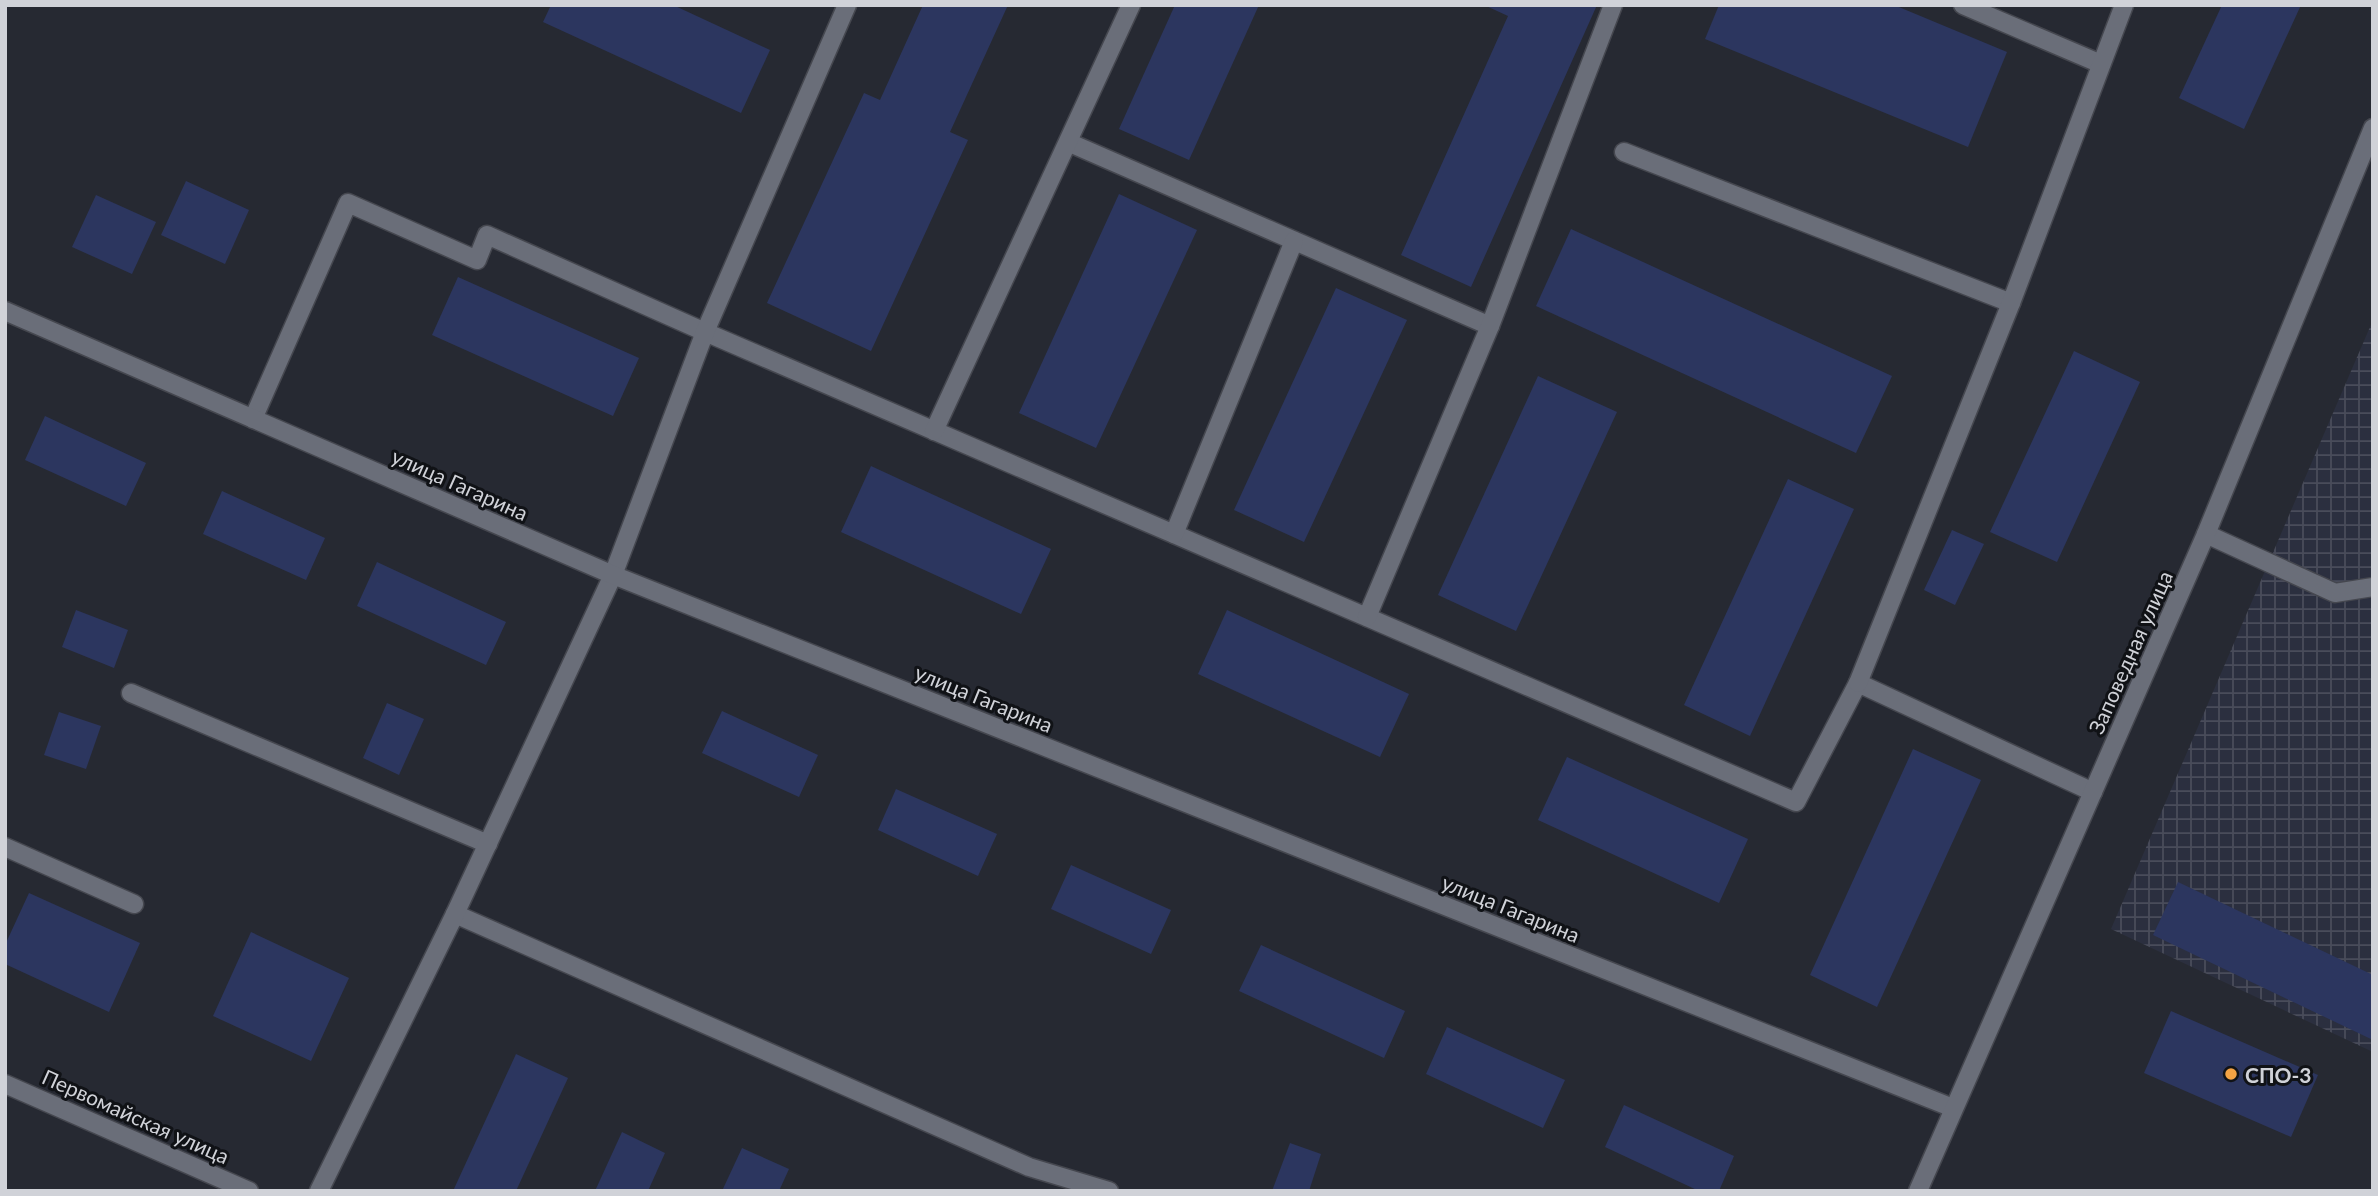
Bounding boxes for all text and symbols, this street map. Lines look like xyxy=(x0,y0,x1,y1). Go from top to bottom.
street label: улица Гагарина xyxy=(388,443,532,525)
street label: Заповедная улица xyxy=(2083,567,2177,737)
street label: улица Гагарина xyxy=(911,659,1057,737)
street label: улица Гагарина xyxy=(1438,869,1584,947)
place label: СПО-3 xyxy=(2245,1062,2312,1087)
street label: Первомайская улица xyxy=(39,1063,233,1169)
marker: СПО-3 xyxy=(2223,1066,2239,1082)

